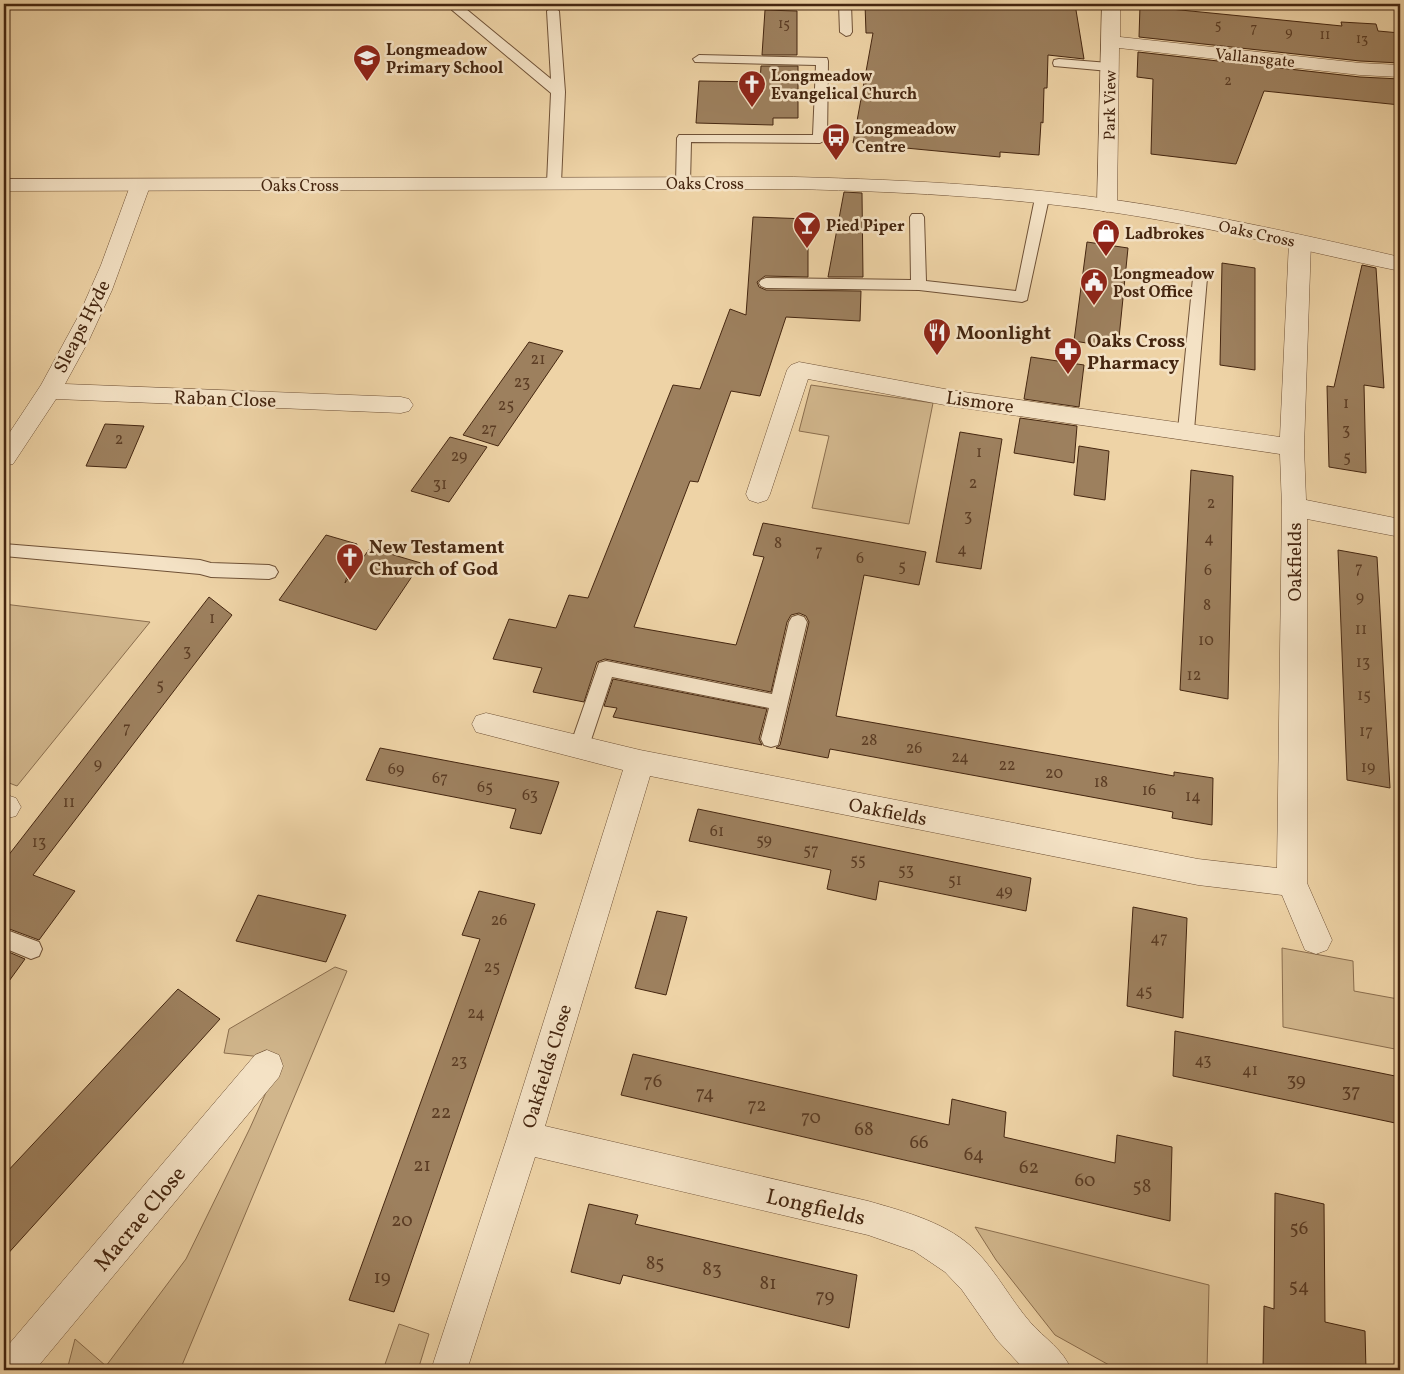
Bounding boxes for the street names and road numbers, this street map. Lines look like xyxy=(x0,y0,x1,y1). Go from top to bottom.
street label: Vallansgate xyxy=(1214,44,1296,74)
street label: Park View xyxy=(1099,69,1123,140)
street label: Oaks Cross xyxy=(666,174,744,196)
street label: Oaks Cross xyxy=(261,176,339,198)
street label: Oaks Cross xyxy=(1216,216,1297,254)
street label: Sleaps Hyde xyxy=(48,276,117,378)
street label: Raban Close xyxy=(173,385,277,415)
street label: Lismore xyxy=(944,385,1015,421)
street label: Oakfields xyxy=(1283,522,1309,602)
street label: Oakfields xyxy=(846,793,929,833)
street label: Oakfields Close xyxy=(517,1001,579,1132)
street label: Macrae Close xyxy=(88,1160,194,1279)
street label: Longfields xyxy=(763,1182,868,1235)

